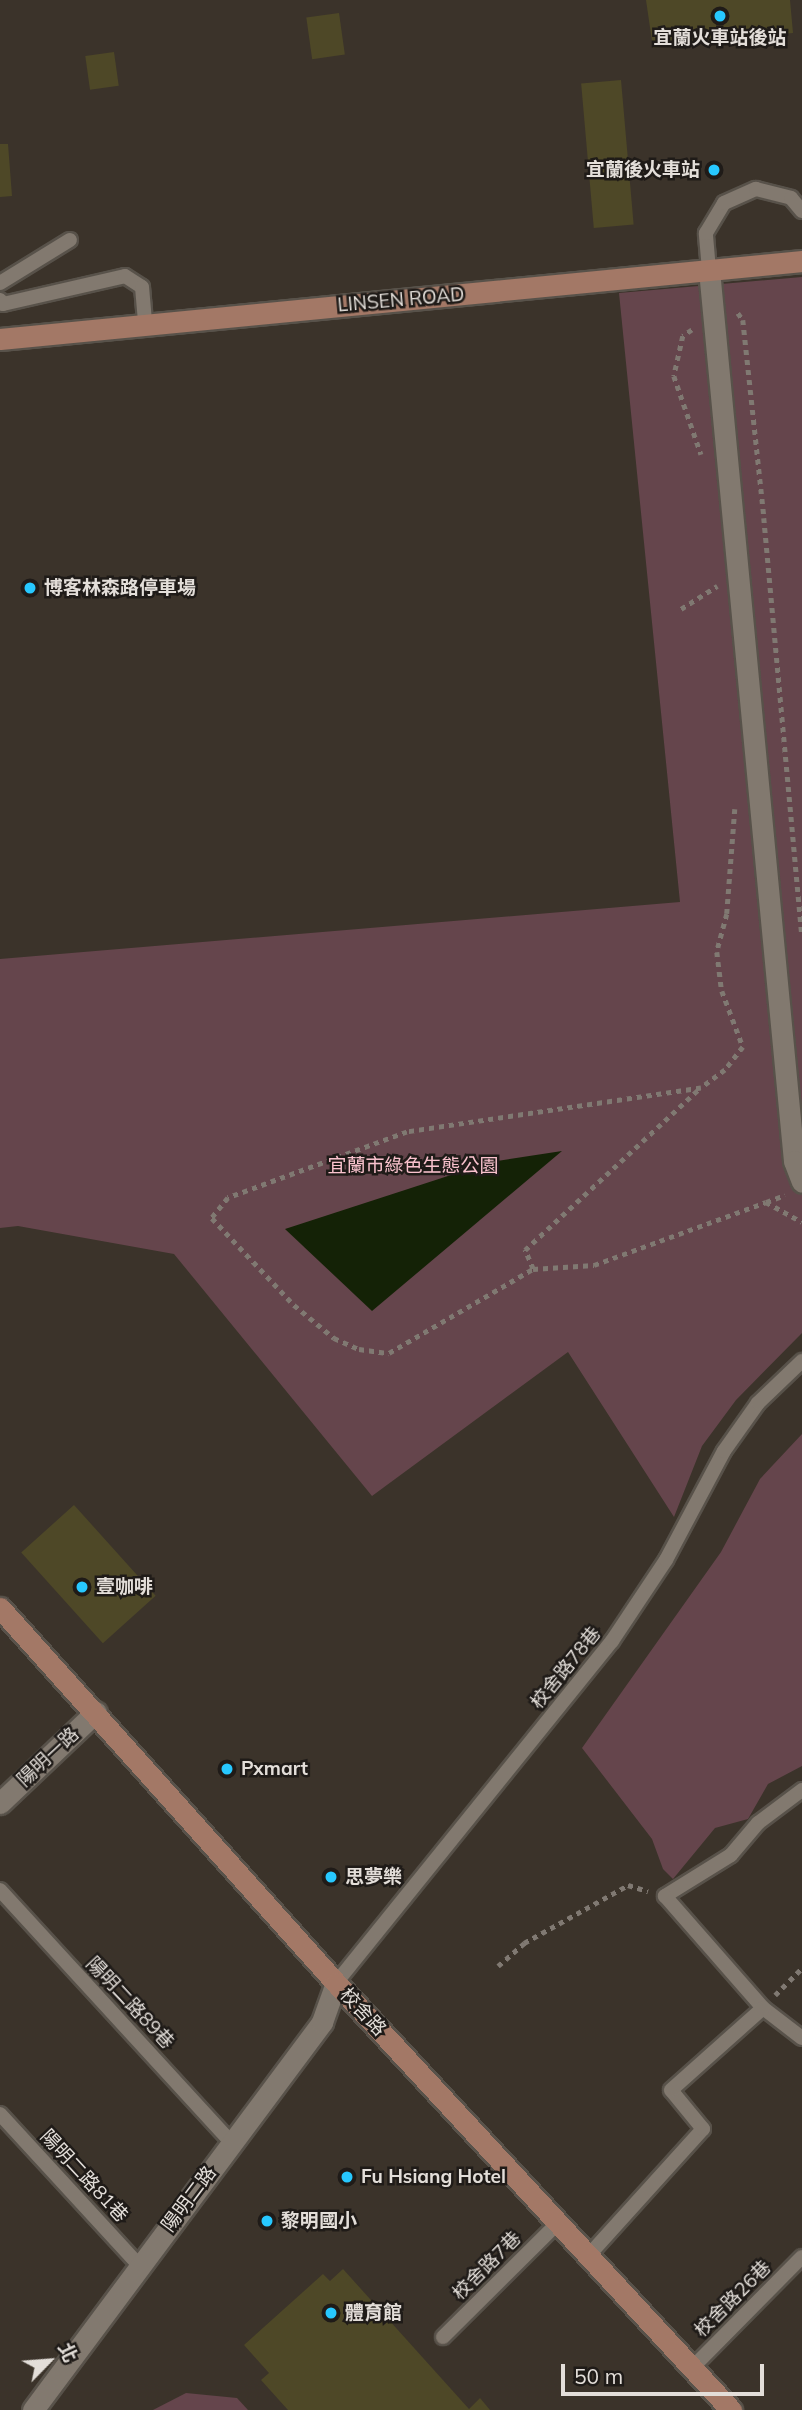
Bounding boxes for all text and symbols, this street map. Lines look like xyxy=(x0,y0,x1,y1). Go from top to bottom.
marker: 宜蘭火車站後站 xyxy=(712,8,728,24)
place label: 宜蘭火車站後站 xyxy=(654,27,786,49)
place label: 宜蘭後火車站 xyxy=(586,159,700,181)
marker: 宜蘭後火車站 xyxy=(706,162,722,178)
street label: LINSEN ROAD xyxy=(337,283,465,317)
place label: 博客林森路停車場 xyxy=(44,577,196,599)
marker: 博客林森路停車場 xyxy=(22,580,38,596)
park label: 宜蘭市綠色生態公園 xyxy=(328,1155,498,1177)
place label: 壹咖啡 xyxy=(96,1576,153,1598)
marker: 壹咖啡 xyxy=(74,1579,90,1595)
street label: 校舍路78巷 xyxy=(526,1622,606,1714)
street label: 陽明一路 xyxy=(12,1723,84,1791)
place label: Pxmart xyxy=(241,1758,308,1780)
marker: Pxmart xyxy=(219,1761,235,1777)
place label: 思夢樂 xyxy=(345,1866,402,1888)
marker: 思夢樂 xyxy=(323,1869,339,1885)
street label: 陽明二路89巷 xyxy=(81,1952,179,2054)
street label: 校舍路 xyxy=(335,1983,391,2041)
street label: 陽明二路81巷 xyxy=(35,2125,133,2227)
street label: 陽明二路 xyxy=(157,2162,221,2236)
place label: Fu Hsiang Hotel xyxy=(361,2166,506,2188)
marker: Fu Hsiang Hotel xyxy=(339,2169,355,2185)
place label: 黎明國小 xyxy=(281,2210,357,2232)
marker: 黎明國小 xyxy=(259,2213,275,2229)
street label: 校舍路7巷 xyxy=(448,2227,526,2305)
street label: 校舍路26巷 xyxy=(690,2256,776,2342)
place label: 體育館 xyxy=(345,2302,402,2324)
marker: 體育館 xyxy=(323,2305,339,2321)
north arrow xyxy=(14,2326,84,2396)
text: 北 xyxy=(53,2338,83,2366)
scale bar xyxy=(564,2350,767,2394)
text: 50 m xyxy=(574,2363,623,2389)

